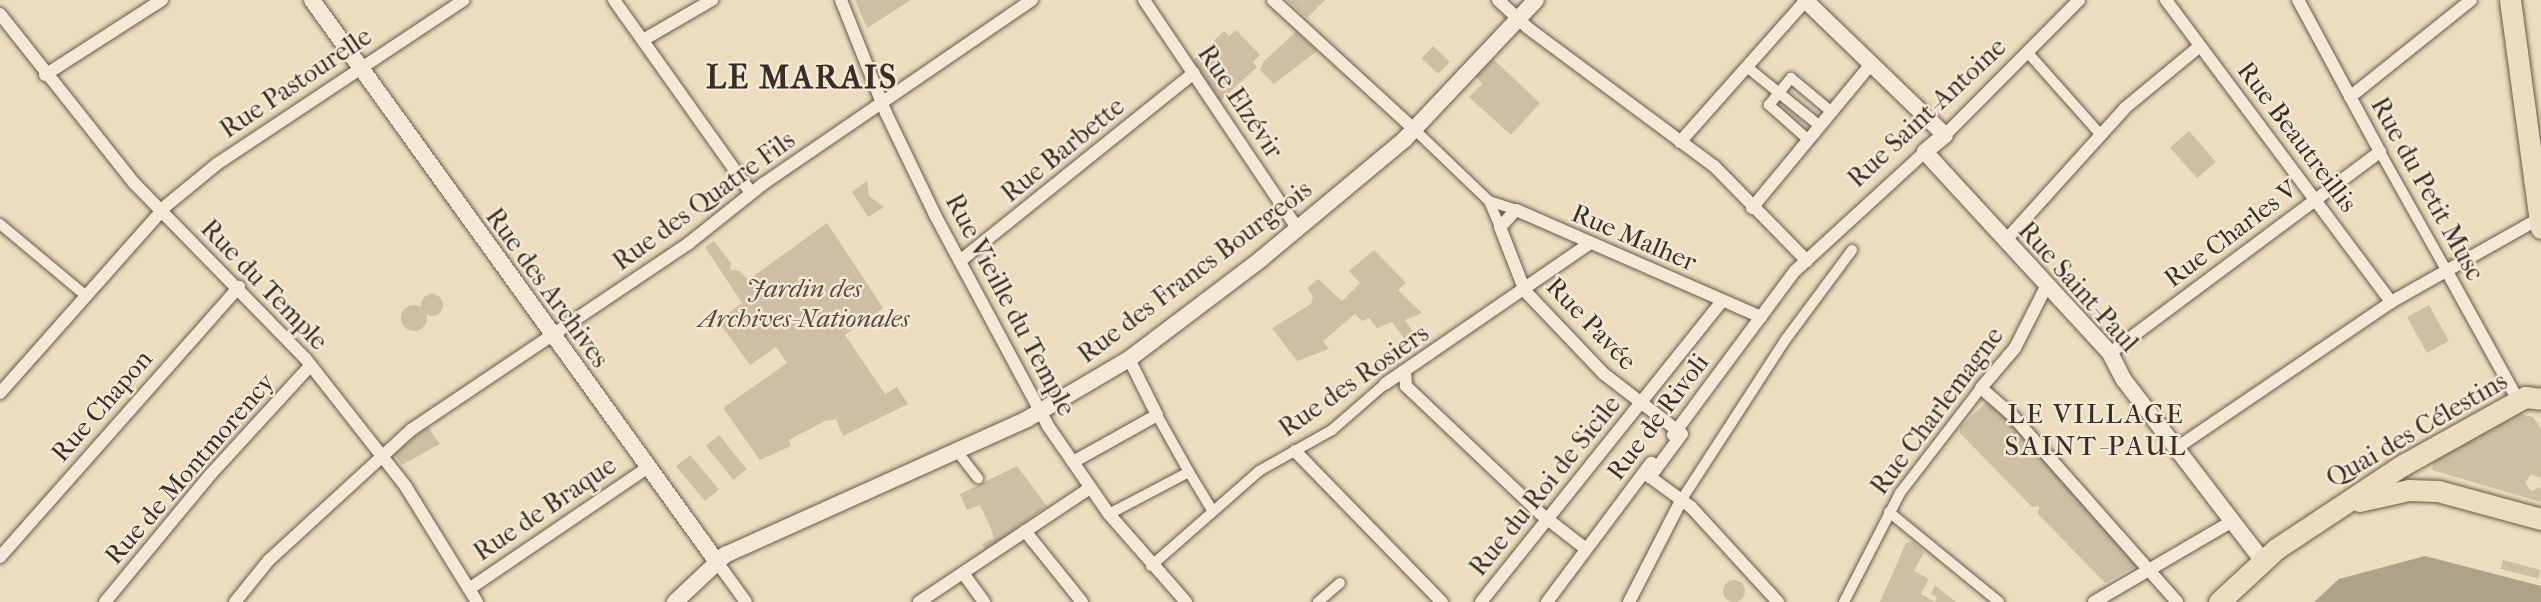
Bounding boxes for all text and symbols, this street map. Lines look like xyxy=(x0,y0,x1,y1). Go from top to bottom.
street label: Rue Pastourelle xyxy=(214,21,378,145)
street label: Rue Saint-Antoine xyxy=(1841,32,2013,194)
street label: Rue Elzévir xyxy=(1191,39,1289,165)
street label: Rue Beautreillis xyxy=(2230,56,2364,218)
district label: LE MARAIS xyxy=(707,58,897,98)
street label: Rue Barbette xyxy=(995,91,1131,209)
street label: Rue du Petit Musc xyxy=(2364,92,2490,286)
street label: Rue des Quatre Fils xyxy=(607,124,801,278)
street label: Rue des Francs Bourgeois xyxy=(1072,174,1318,370)
street label: Rue Charles V xyxy=(2158,174,2304,294)
street label: Rue Vieille du Temple xyxy=(938,189,1082,421)
street label: Rue Malher xyxy=(1567,198,1701,278)
street label: Rue des Archives xyxy=(479,202,615,374)
street label: Rue du Temple xyxy=(194,213,334,357)
street label: Rue Saint-Paul xyxy=(2011,215,2145,359)
street label: Rue Pavée xyxy=(1539,271,1643,377)
park label: Jardin des Archives-Nationales xyxy=(698,273,910,334)
street label: Rue des Rosiers xyxy=(1273,318,1435,444)
street label: Rue Charlemagne xyxy=(1864,321,2010,501)
street label: Rue Chapon xyxy=(45,344,159,468)
street label: Rue de Rivoli xyxy=(1600,348,1716,486)
street label: Quai des Célestins xyxy=(2321,366,2513,494)
street label: Rue de Montmorency xyxy=(98,367,282,571)
street label: Rue du Roi de Sicile xyxy=(1463,390,1627,582)
district label: LE VILLAGE SAINT-PAUL xyxy=(2006,397,2186,463)
street label: Rue de Braque xyxy=(468,450,622,568)

